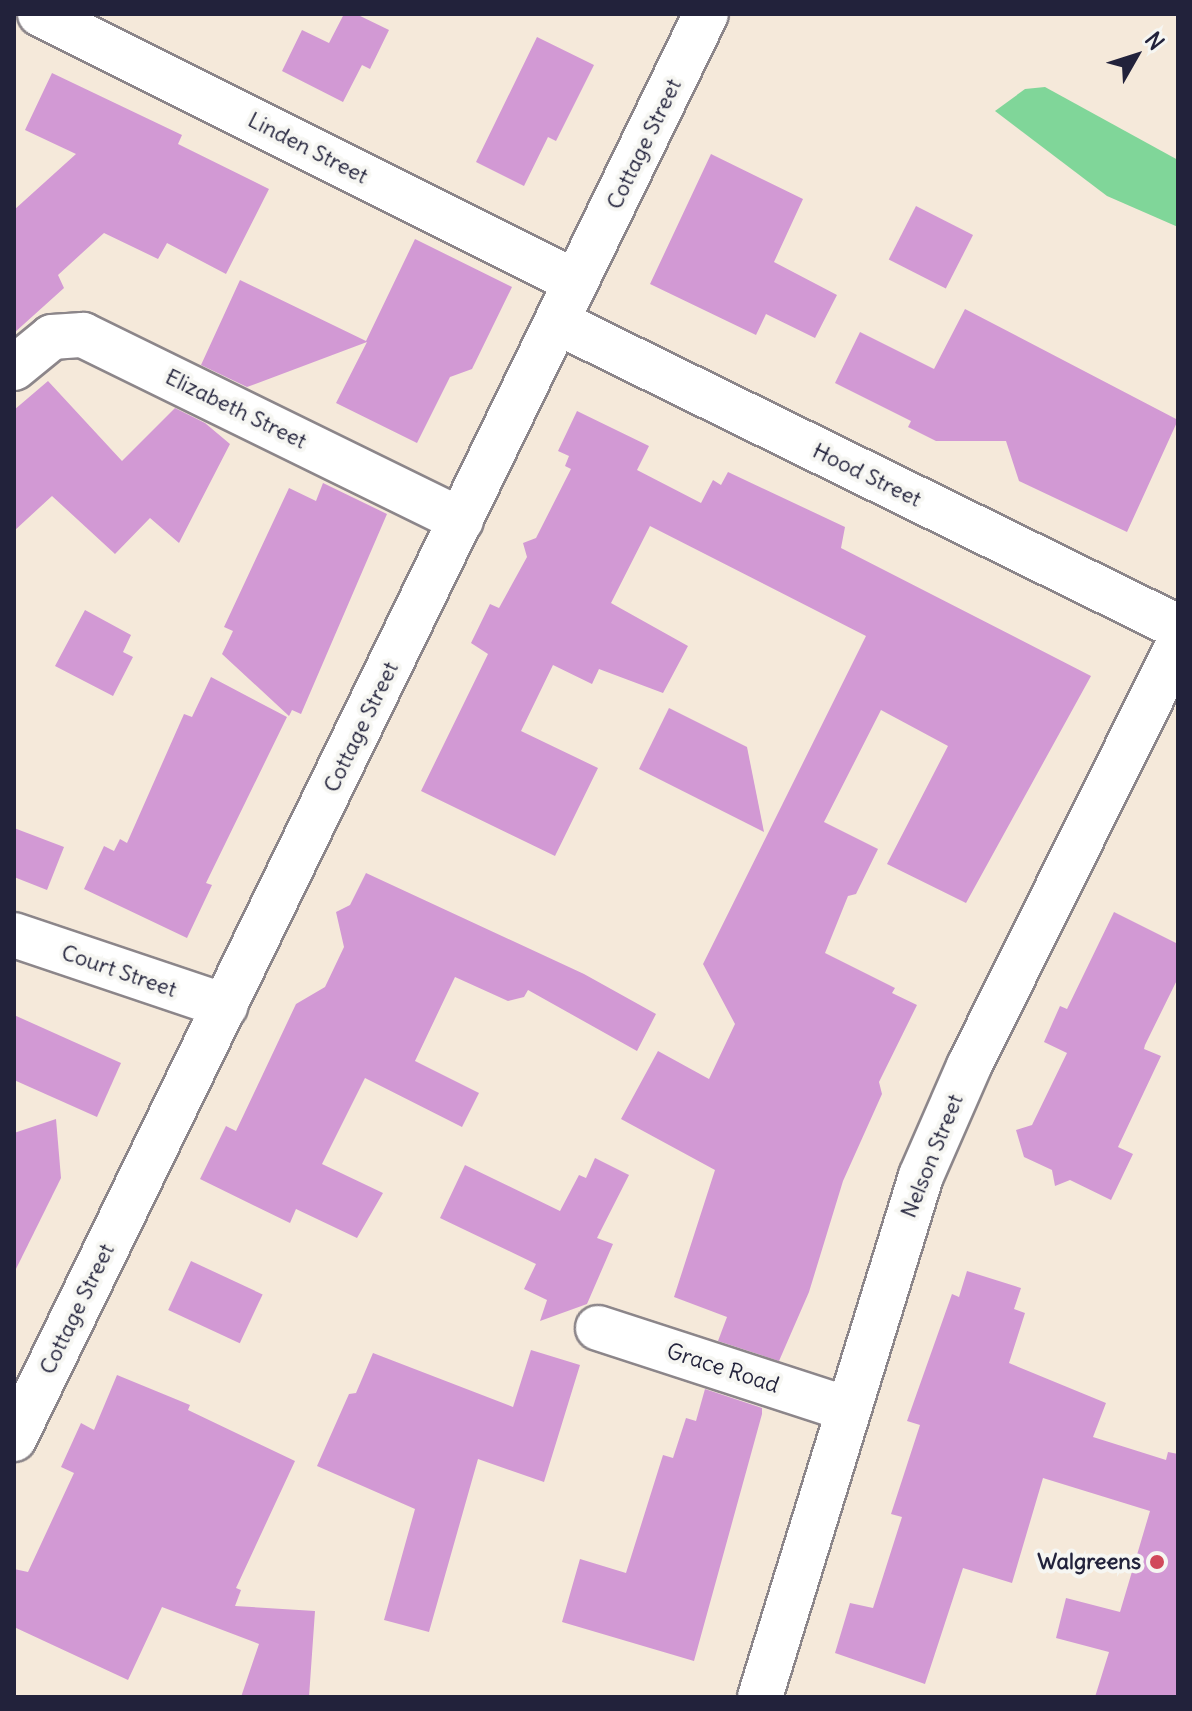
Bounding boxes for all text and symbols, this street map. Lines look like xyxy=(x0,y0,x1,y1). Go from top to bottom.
north arrow xyxy=(1096,16,1176,96)
text: N xyxy=(1139,26,1170,56)
street label: Cottage Street xyxy=(601,74,687,214)
street label: Linden Street xyxy=(244,107,372,189)
street label: Elizabeth Street xyxy=(161,363,311,455)
street label: Hood Street xyxy=(808,437,926,513)
street label: Cottage Street xyxy=(318,657,404,797)
street label: Court Street xyxy=(58,939,180,1003)
street label: Nelson Street xyxy=(895,1090,969,1222)
street label: Cottage Street xyxy=(34,1239,120,1379)
street label: Grace Road xyxy=(663,1337,783,1399)
place label: Walgreens xyxy=(1037,1549,1141,1575)
marker: Walgreens xyxy=(1148,1553,1166,1571)

